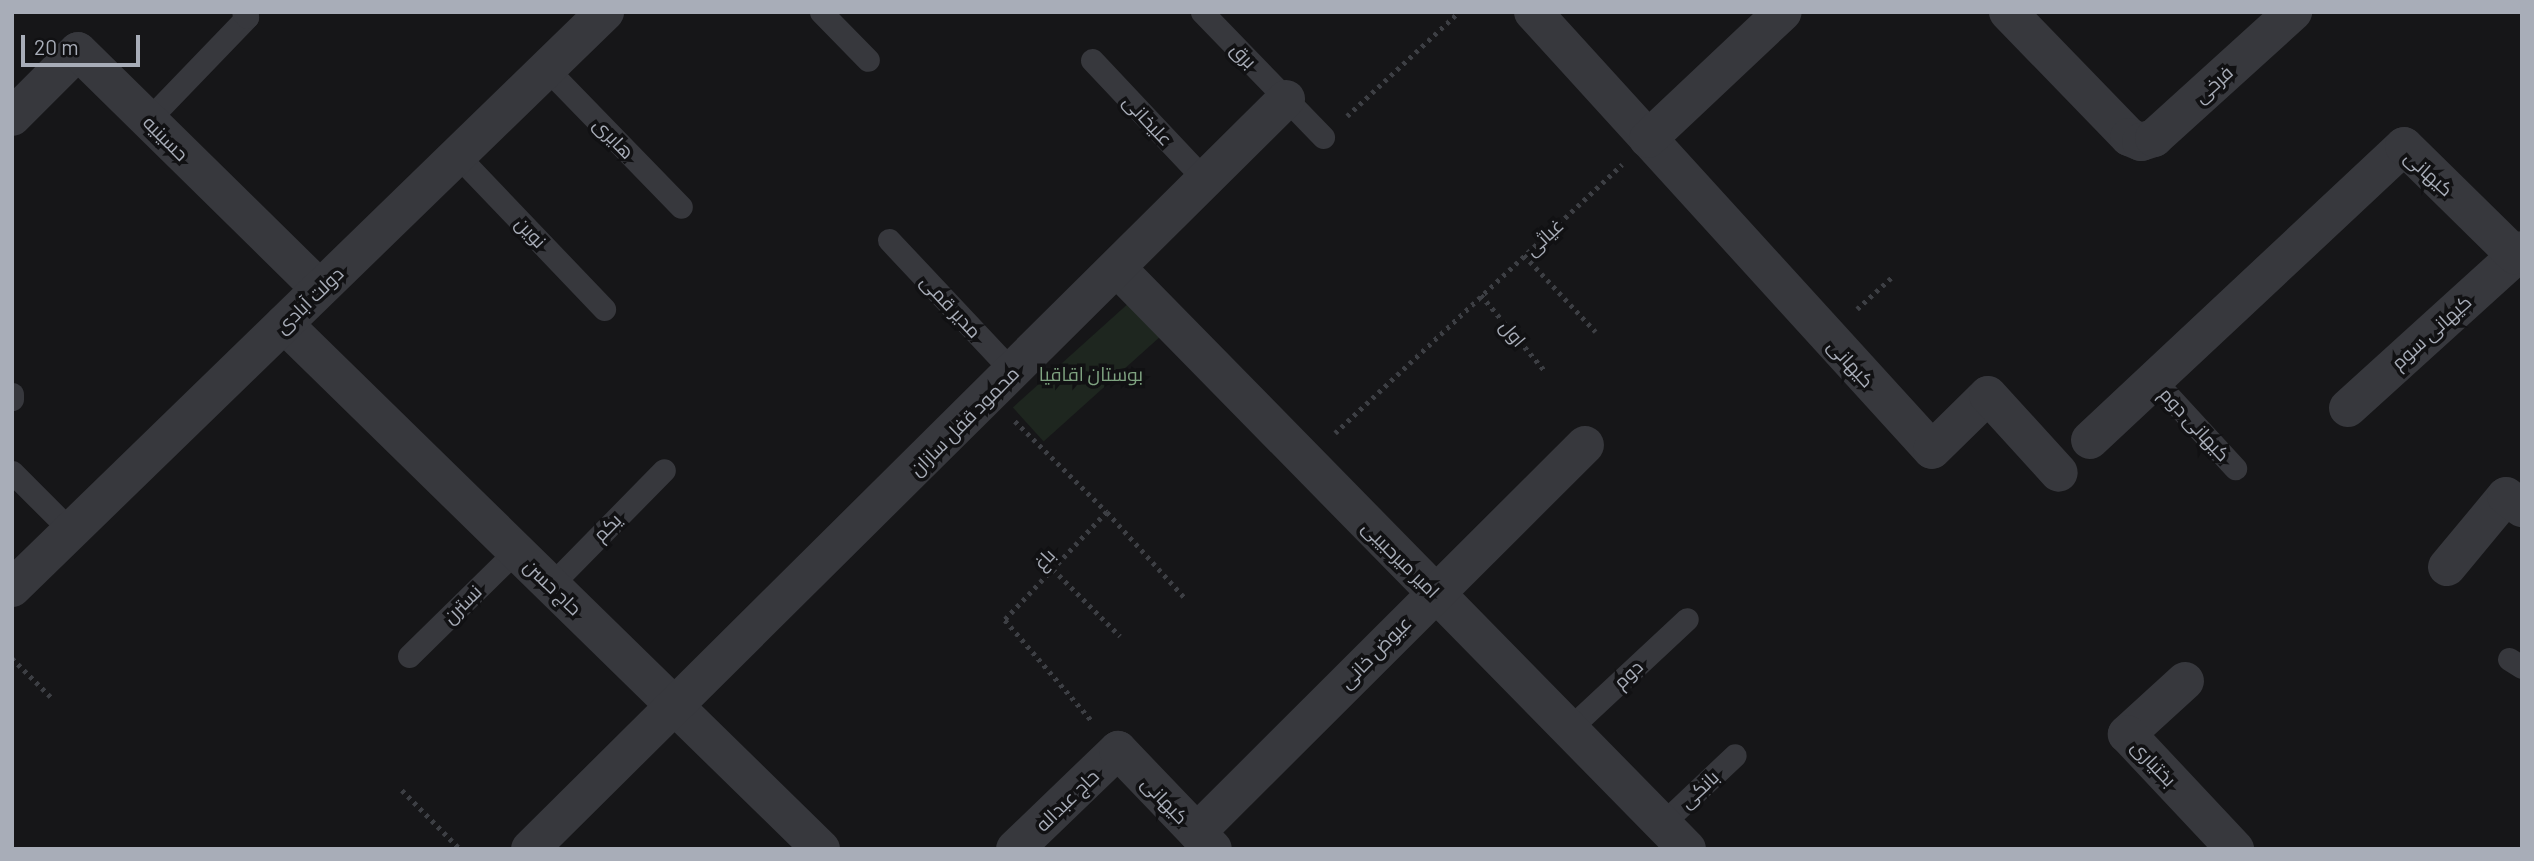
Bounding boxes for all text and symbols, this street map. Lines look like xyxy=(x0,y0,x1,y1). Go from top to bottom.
scale bar xyxy=(24,21,144,65)
text: 20 m xyxy=(34,34,79,59)
street label: برق xyxy=(1226,37,1262,73)
street label: فرخی xyxy=(2189,61,2237,107)
street label: علیخانی xyxy=(1119,90,1177,150)
street label: حسینیه xyxy=(139,111,193,165)
street label: هایری xyxy=(589,113,639,163)
street label: کیهانی xyxy=(2400,145,2458,201)
street label: نوین xyxy=(511,212,551,252)
street label: غیاثی xyxy=(1520,214,1568,260)
street label: دولت آبادی xyxy=(270,262,348,338)
street label: مدیر قمی xyxy=(916,270,986,342)
street label: کیهانی سوم xyxy=(2386,290,2476,374)
street label: اول xyxy=(1495,315,1531,351)
street label: کیهانی xyxy=(1823,334,1879,392)
street label: محمود قفل سازان xyxy=(905,362,1023,480)
park label: بوستان اقاقیا xyxy=(1039,363,1143,385)
street label: کیهانی دوم xyxy=(2155,382,2235,466)
street label: یکم xyxy=(588,508,626,546)
street label: امیر میرحبیبی xyxy=(1358,516,1444,602)
street label: باغ xyxy=(1028,543,1060,575)
street label: حاج حسن xyxy=(520,554,586,620)
street label: نسترن xyxy=(438,580,486,628)
street label: عیوض خانی xyxy=(1334,611,1416,693)
street label: دوم xyxy=(1609,655,1647,693)
street label: بختیاری xyxy=(2127,735,2181,791)
street label: حاج عبداله xyxy=(1031,764,1103,836)
street label: بانکی xyxy=(1675,765,1723,813)
street label: کیهانی xyxy=(1137,771,1193,829)

